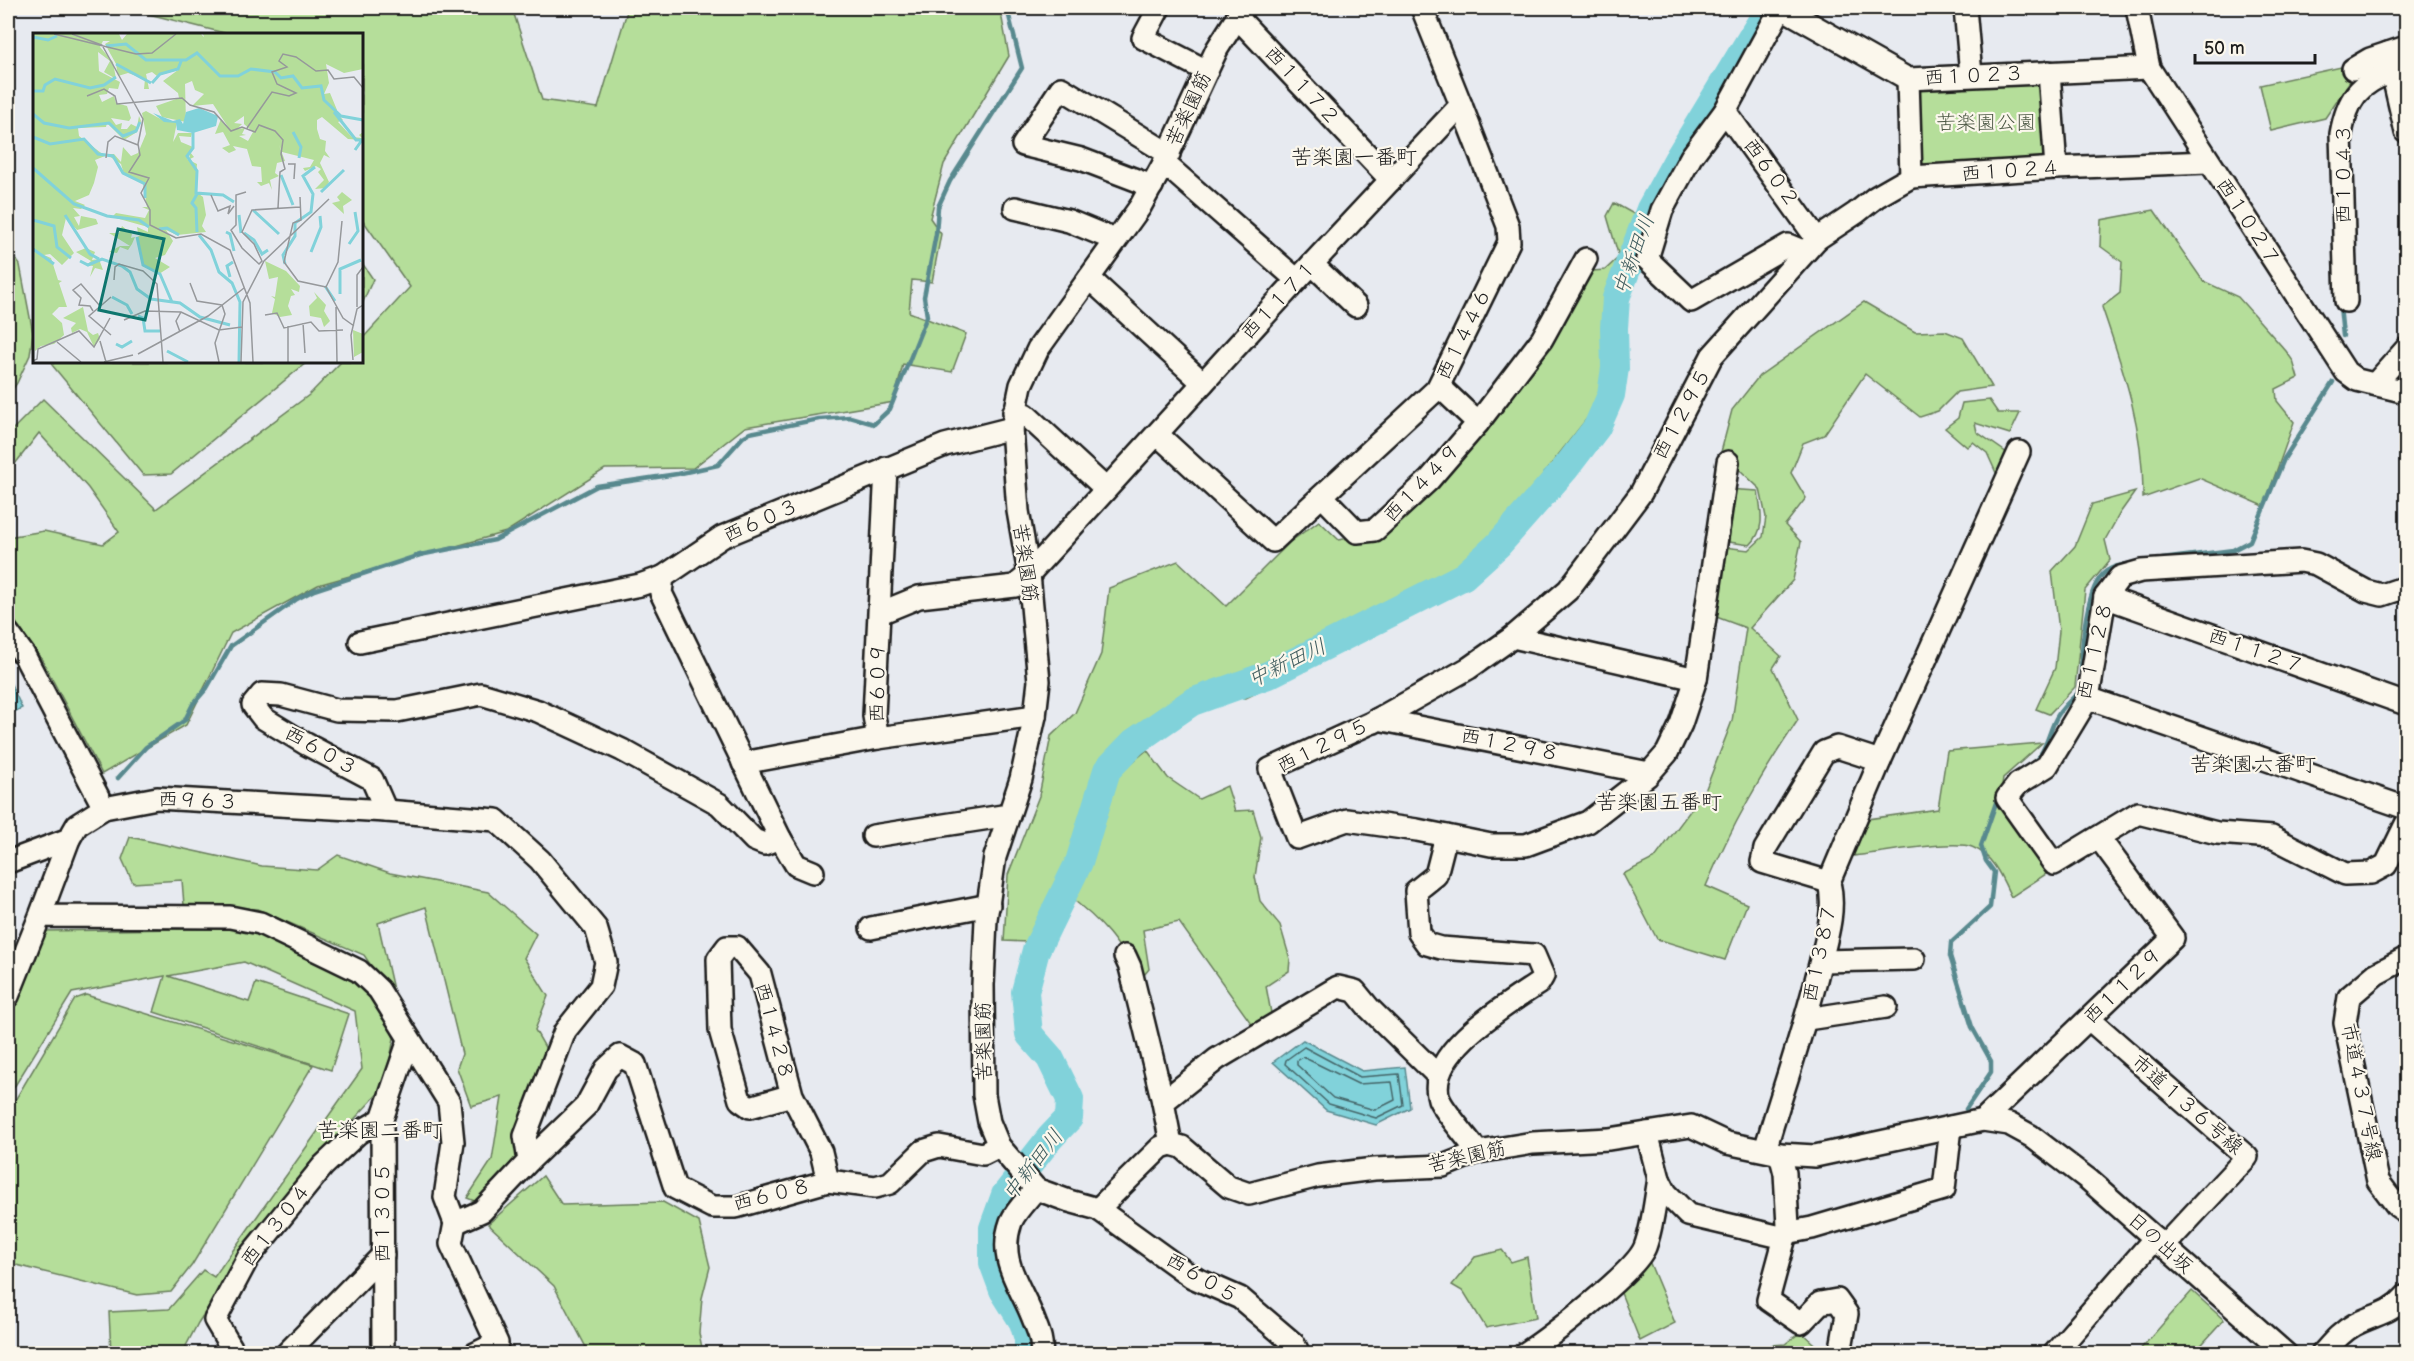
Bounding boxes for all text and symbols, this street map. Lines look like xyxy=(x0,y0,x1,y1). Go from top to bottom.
scale bar xyxy=(2195,27,2315,65)
inset map xyxy=(33,33,363,363)
text: 50 m xyxy=(2204,38,2245,59)
street label: 西１１７２ xyxy=(1259,41,1345,131)
street label: 西１０２３ xyxy=(1923,61,2025,91)
street label: 苦楽園筋 xyxy=(1161,68,1217,150)
park label: 苦楽園公園 xyxy=(1936,111,2036,135)
street label: 西１０４３ xyxy=(2332,124,2356,224)
street label: 西６０２ xyxy=(1738,134,1804,212)
district label: 苦楽園一番町 xyxy=(1291,145,1417,170)
street label: 西１０２４ xyxy=(1960,156,2062,186)
street label: 西１０２７ xyxy=(2211,174,2285,270)
water label: 中新田川 xyxy=(1608,211,1660,299)
street label: 西１１７１ xyxy=(1236,255,1322,345)
street label: 西１４４６ xyxy=(1431,284,1497,384)
street label: 西１２９５ xyxy=(1648,364,1716,464)
street label: 西１４４９ xyxy=(1379,439,1465,527)
street label: 西６０３ xyxy=(720,494,802,548)
street label: 苦楽園筋 xyxy=(1008,522,1042,604)
street label: 西１１２８ xyxy=(2072,600,2118,702)
street label: 西１１２７ xyxy=(2205,623,2307,679)
water label: 中新田川 xyxy=(1244,634,1330,692)
street label: 西６０９ xyxy=(865,643,891,723)
street label: 西１２９５ xyxy=(1273,713,1373,779)
street label: 西６０３ xyxy=(280,721,362,781)
street label: 西１２９８ xyxy=(1459,724,1561,766)
district label: 苦楽園六番町 xyxy=(2190,752,2316,777)
street label: 西９６３ xyxy=(158,788,238,814)
district label: 苦楽園五番町 xyxy=(1596,790,1722,815)
street label: 西１３８７ xyxy=(1798,902,1842,1004)
street label: 西１１２９ xyxy=(2079,943,2167,1029)
street label: 西１４２８ xyxy=(749,980,799,1082)
street label: 苦楽園筋 xyxy=(971,1001,997,1081)
street label: 市道４３７号線 xyxy=(2336,1021,2386,1163)
street label: 市道１３６号線 xyxy=(2126,1050,2248,1160)
district label: 苦楽園二番町 xyxy=(317,1118,443,1143)
water label: 中新田川 xyxy=(997,1124,1069,1206)
street label: 苦楽園筋 xyxy=(1425,1136,1509,1178)
street label: 西１３０５ xyxy=(371,1163,395,1263)
street label: 西６０８ xyxy=(730,1174,814,1216)
street label: 西１３０４ xyxy=(236,1178,316,1272)
street label: 日の出坂 xyxy=(2122,1207,2198,1279)
street label: 西６０５ xyxy=(1161,1248,1243,1308)

